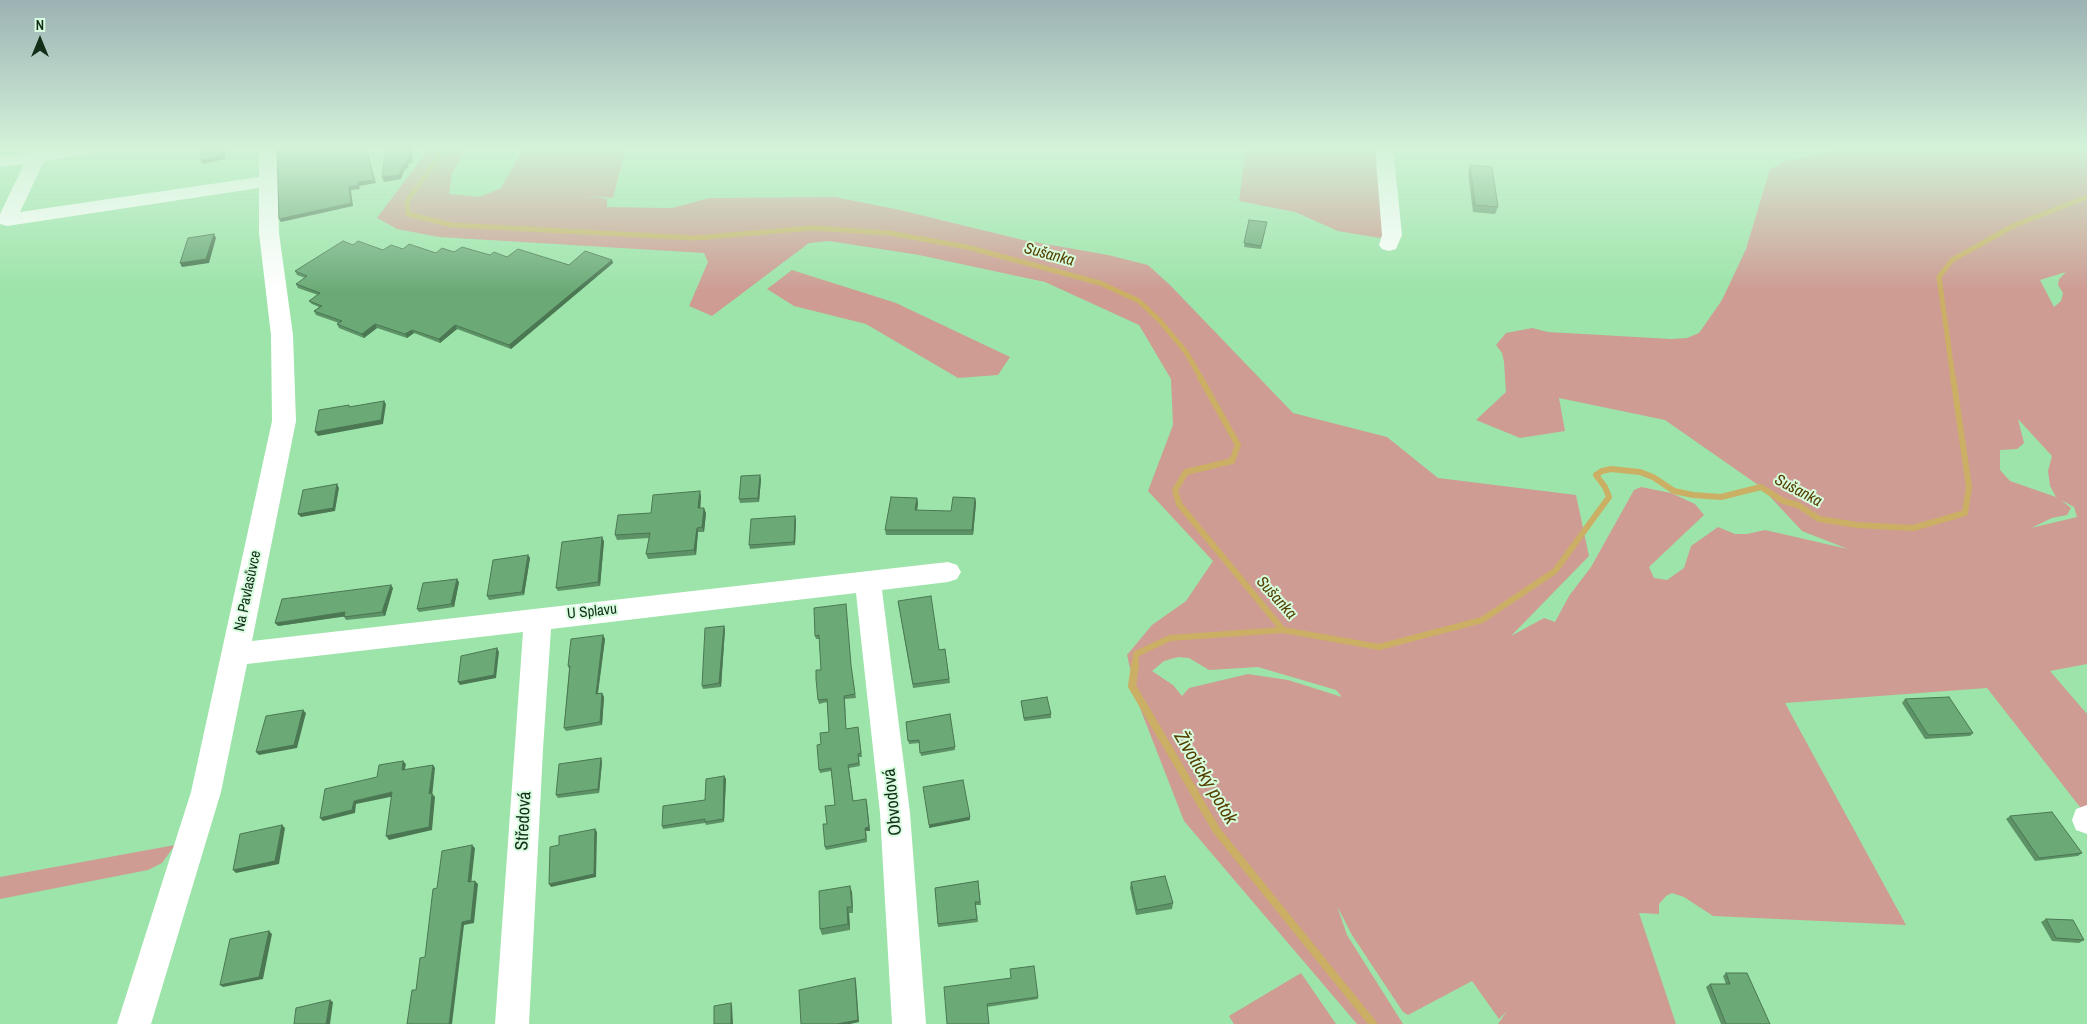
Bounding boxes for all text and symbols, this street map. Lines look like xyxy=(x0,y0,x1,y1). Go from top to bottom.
north arrow xyxy=(15,15,65,65)
text: N xyxy=(36,16,44,34)
water label: Sušanka xyxy=(1022,239,1076,271)
water label: Sušanka xyxy=(1771,471,1825,511)
street label: Na Pavlasůvce xyxy=(231,549,265,633)
water label: Sušanka xyxy=(1252,573,1300,623)
street label: U Splavu xyxy=(566,600,618,624)
water label: Životický potok xyxy=(1168,727,1242,829)
street label: Obvodová xyxy=(879,767,907,837)
street label: Středová xyxy=(512,791,536,851)

